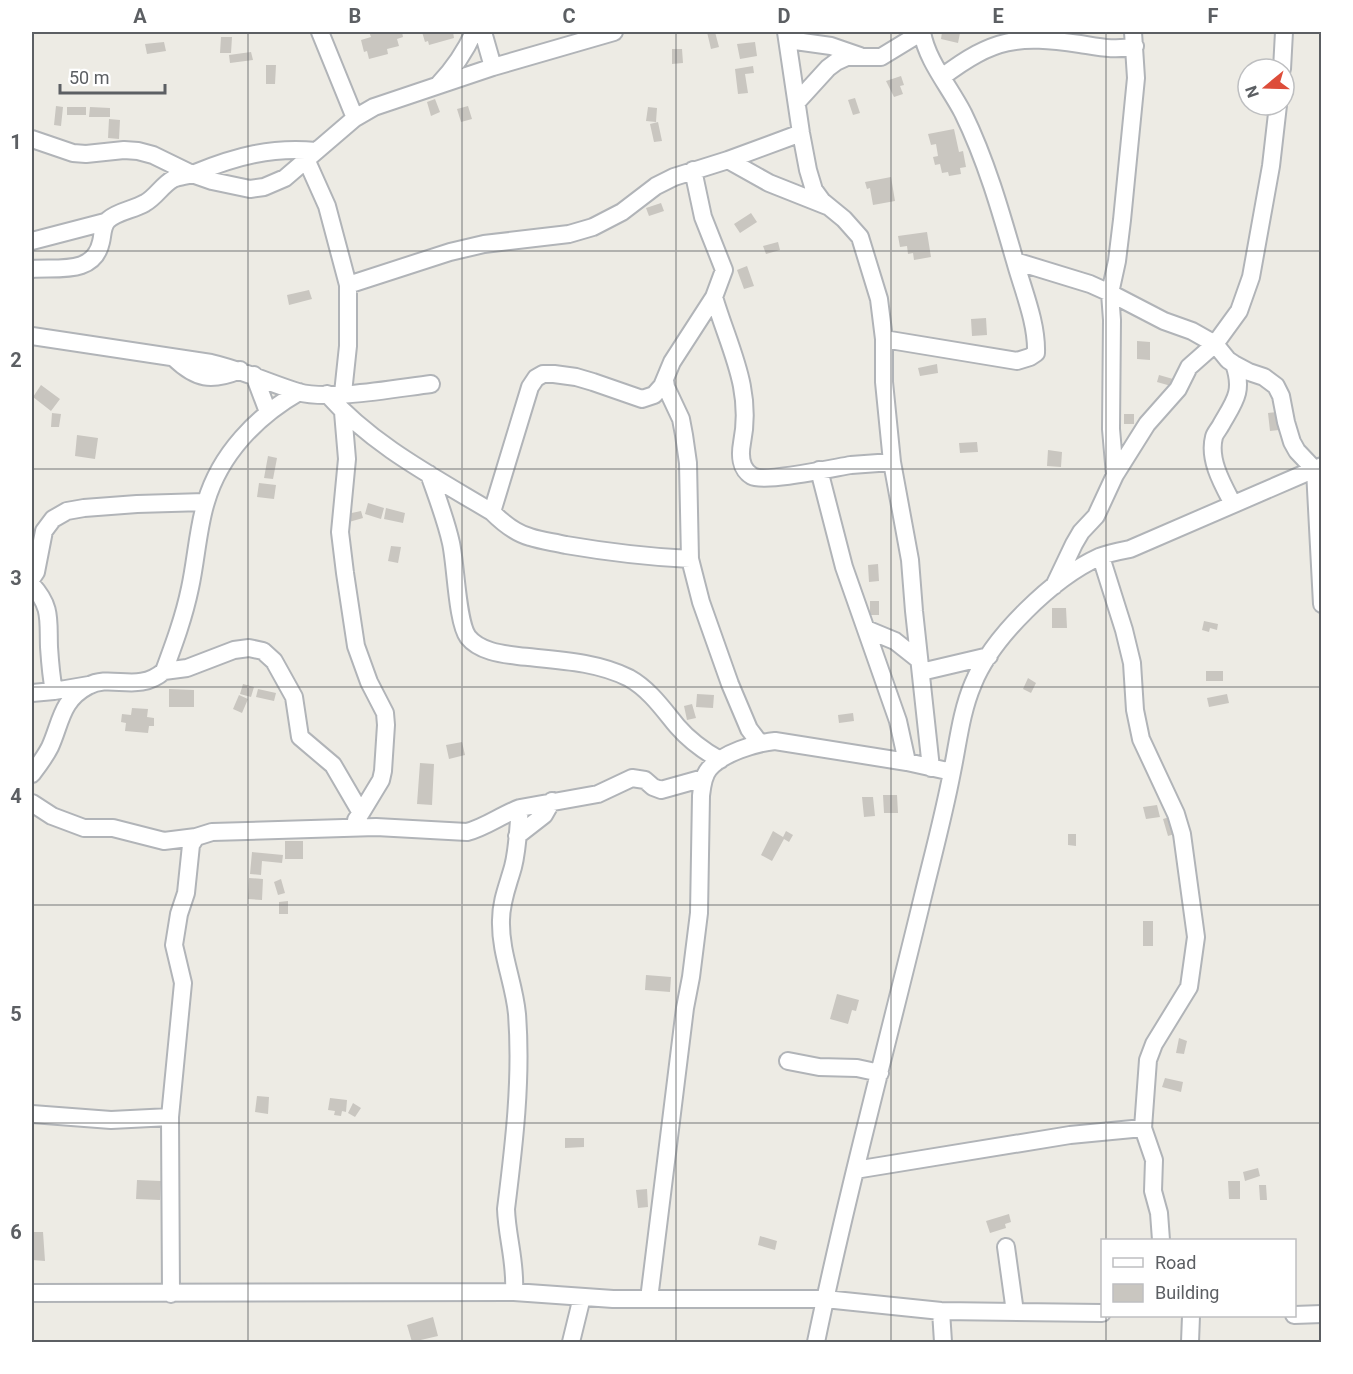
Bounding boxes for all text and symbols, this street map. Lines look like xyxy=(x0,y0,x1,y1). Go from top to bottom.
text: A xyxy=(133,4,147,28)
text: B xyxy=(349,4,361,28)
text: C xyxy=(562,4,576,28)
text: D xyxy=(778,4,791,28)
text: E xyxy=(992,4,1004,28)
text: F xyxy=(1208,4,1219,28)
scale bar xyxy=(60,57,165,95)
north arrow xyxy=(1236,57,1296,117)
text: 50 m xyxy=(69,67,109,88)
text: N xyxy=(1241,83,1263,100)
text: 1 xyxy=(10,130,22,154)
text: 2 xyxy=(10,348,22,372)
text: 3 xyxy=(10,566,22,590)
text: 4 xyxy=(10,784,22,808)
text: 5 xyxy=(10,1002,22,1026)
text: 6 xyxy=(10,1220,22,1244)
legend xyxy=(1101,1239,1296,1317)
text: Road xyxy=(1155,1252,1196,1273)
text: Building xyxy=(1155,1282,1219,1303)

